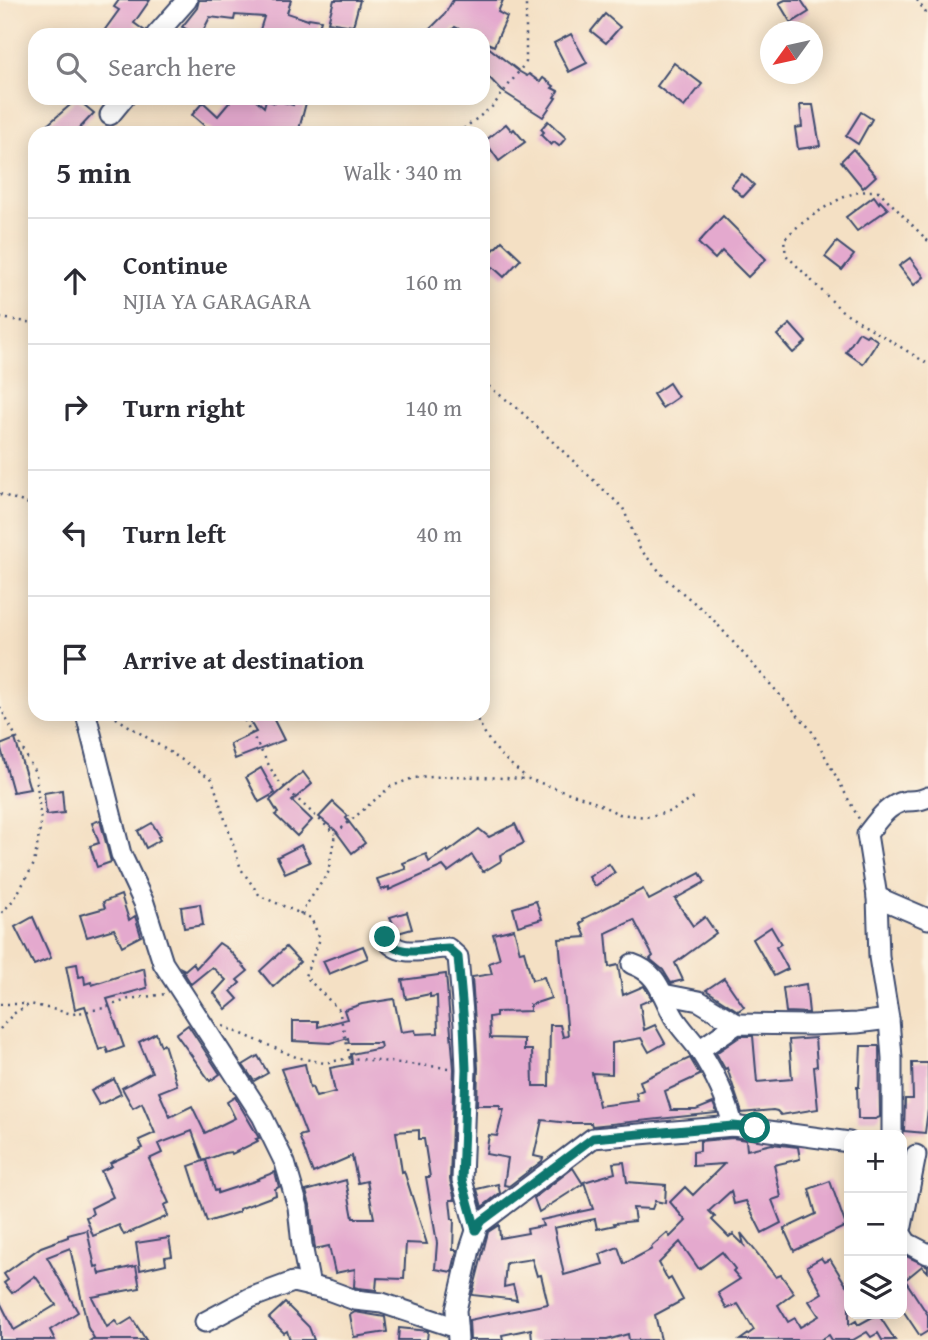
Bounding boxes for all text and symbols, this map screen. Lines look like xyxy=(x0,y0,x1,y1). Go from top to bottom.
north arrow xyxy=(760,21,823,84)
search box xyxy=(28,28,490,105)
text: Search here xyxy=(108,47,236,86)
icon: search xyxy=(52,48,90,86)
text: 5 min xyxy=(56,150,131,194)
text: Walk · 340 m xyxy=(343,155,462,188)
text: Continue xyxy=(123,245,228,284)
icon: ahead xyxy=(56,262,94,300)
text: 160 m xyxy=(405,265,462,298)
text: NJIA YA GARAGARA xyxy=(123,284,311,317)
icon: right xyxy=(56,388,94,426)
text: Turn right xyxy=(123,388,245,427)
text: 140 m xyxy=(405,391,462,424)
icon: left xyxy=(56,514,94,552)
text: Turn left xyxy=(123,514,226,553)
text: 40 m xyxy=(416,517,462,550)
icon: arrive xyxy=(56,640,94,678)
text: Arrive at destination xyxy=(123,640,364,679)
route end xyxy=(369,921,400,952)
route start xyxy=(739,1112,770,1143)
map controls xyxy=(844,1130,907,1319)
button: + xyxy=(844,1130,907,1193)
button: − xyxy=(844,1193,907,1256)
button: layers xyxy=(844,1256,907,1319)

